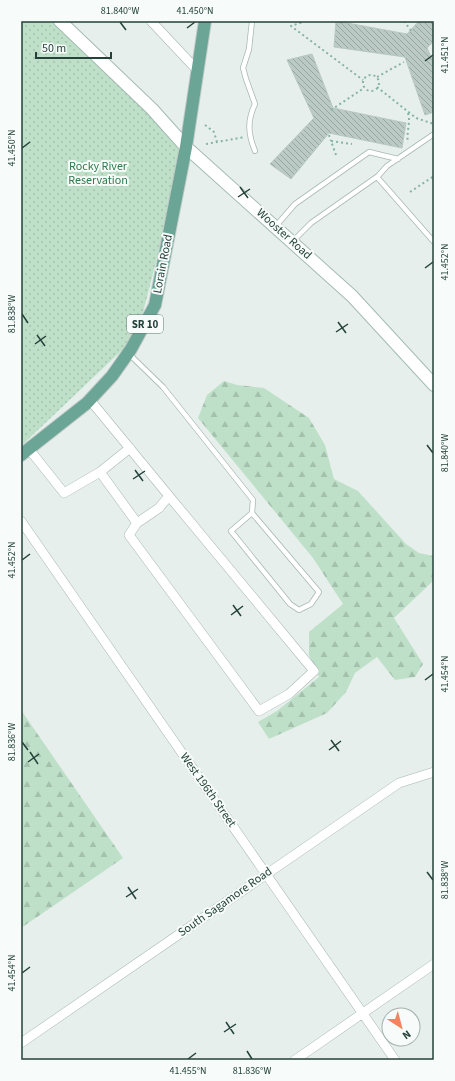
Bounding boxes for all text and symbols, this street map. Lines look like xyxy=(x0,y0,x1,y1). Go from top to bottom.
text: 81.840°W xyxy=(101,4,139,18)
text: 41.450°N xyxy=(176,4,214,18)
scale bar xyxy=(36,34,111,60)
text: 41.451°N xyxy=(438,36,452,74)
text: 50 m xyxy=(42,40,66,57)
text: 41.450°N xyxy=(5,129,19,167)
park label: Rocky River Reservation xyxy=(68,158,128,189)
street label: Wooster Road xyxy=(253,204,315,264)
street label: Lorain Road xyxy=(149,233,177,295)
text: 41.452°N xyxy=(438,243,452,281)
text: 81.838°W xyxy=(5,295,19,333)
road number: SR 10 xyxy=(127,315,163,333)
text: 81.840°W xyxy=(438,434,452,472)
text: 41.452°N xyxy=(5,541,19,579)
text: 41.454°N xyxy=(438,655,452,693)
text: 81.836°W xyxy=(5,723,19,761)
street label: West 196th Street xyxy=(176,749,240,831)
text: 81.838°W xyxy=(438,861,452,899)
street label: South Sagamore Road xyxy=(175,863,275,941)
text: 41.454°N xyxy=(5,954,19,992)
north arrow xyxy=(381,1007,421,1047)
text: N xyxy=(399,1026,414,1043)
text: 41.455°N xyxy=(169,1064,207,1078)
text: 81.836°W xyxy=(233,1064,271,1078)

